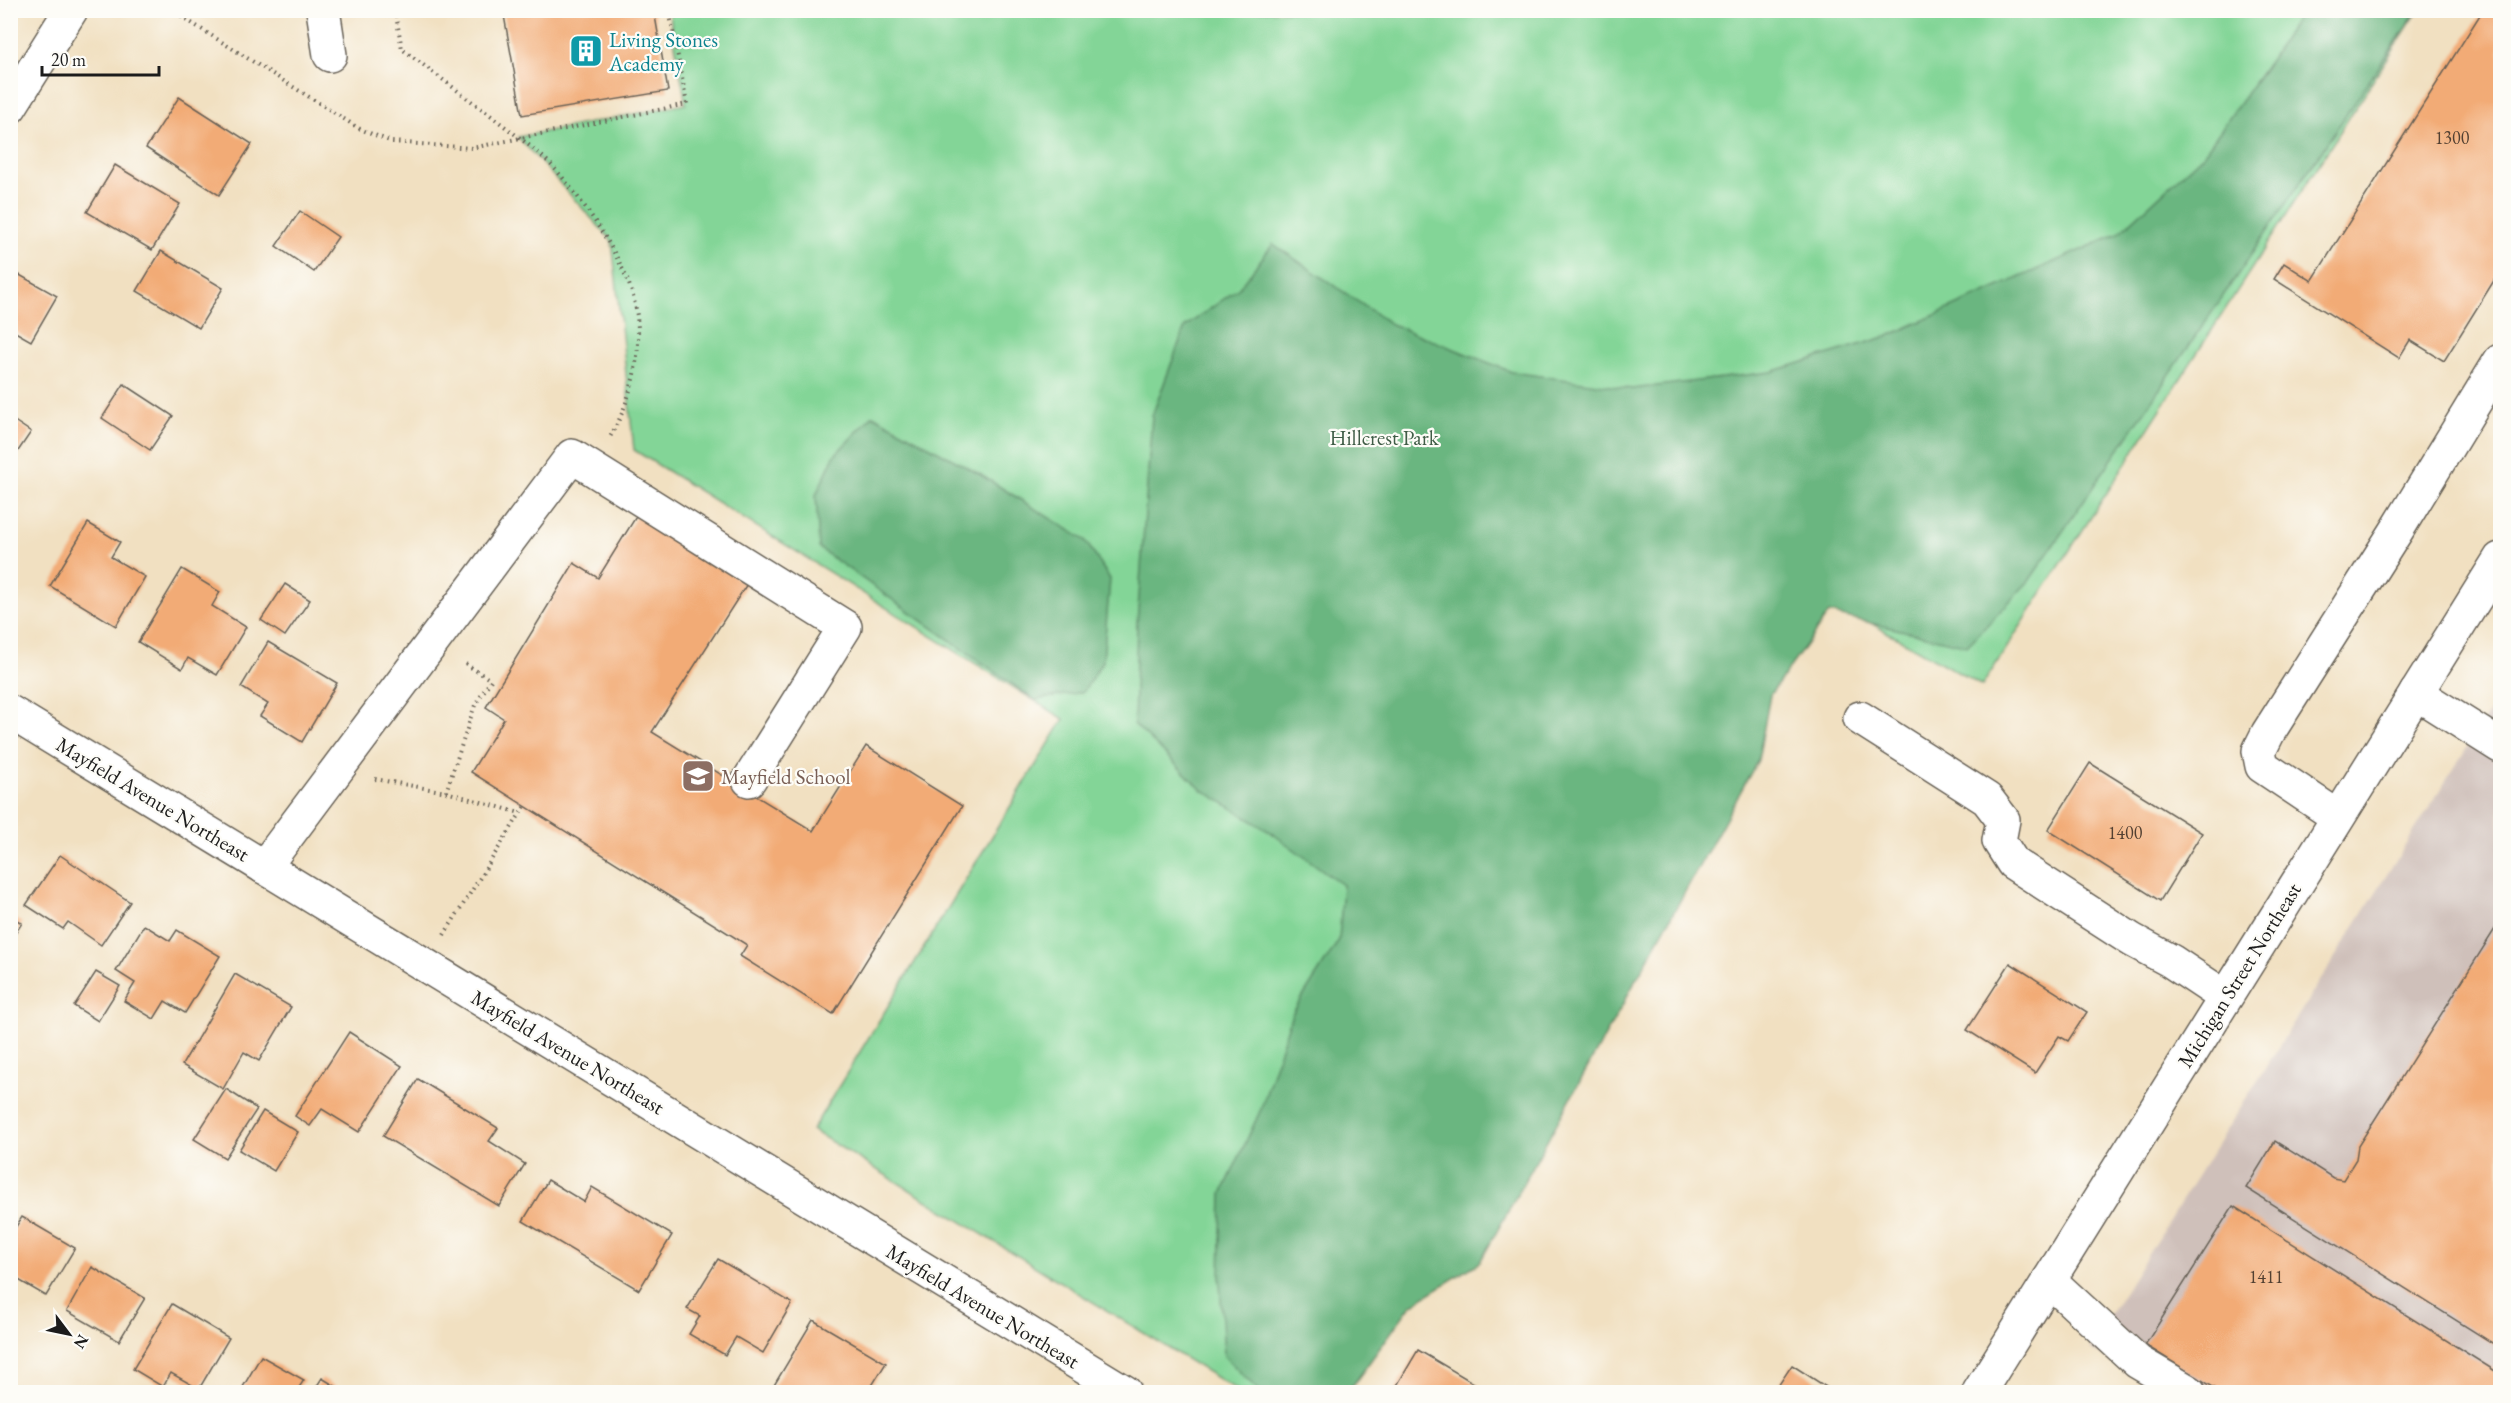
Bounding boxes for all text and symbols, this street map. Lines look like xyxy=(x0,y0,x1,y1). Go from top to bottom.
place label: Living Stones Academy xyxy=(608,26,718,77)
building icon: Living Stones Academy xyxy=(568,33,604,69)
scale bar xyxy=(42,39,159,77)
text: 20 m xyxy=(51,48,86,71)
house number: 1300 xyxy=(2435,126,2470,149)
park label: Hillcrest Park xyxy=(1329,424,1440,451)
street label: Mayfield Avenue Northeast xyxy=(51,731,255,868)
school or university icon: Mayfield School xyxy=(680,758,716,794)
place label: Mayfield School xyxy=(721,763,850,790)
house number: 1400 xyxy=(2108,821,2143,844)
street label: Michigan Street Northeast xyxy=(2171,877,2307,1073)
street label: Mayfield Avenue Northeast xyxy=(466,984,670,1121)
street label: Mayfield Avenue Northeast xyxy=(881,1238,1085,1375)
house number: 1411 xyxy=(2249,1265,2283,1288)
north arrow xyxy=(39,1304,99,1364)
text: N xyxy=(69,1331,94,1353)

